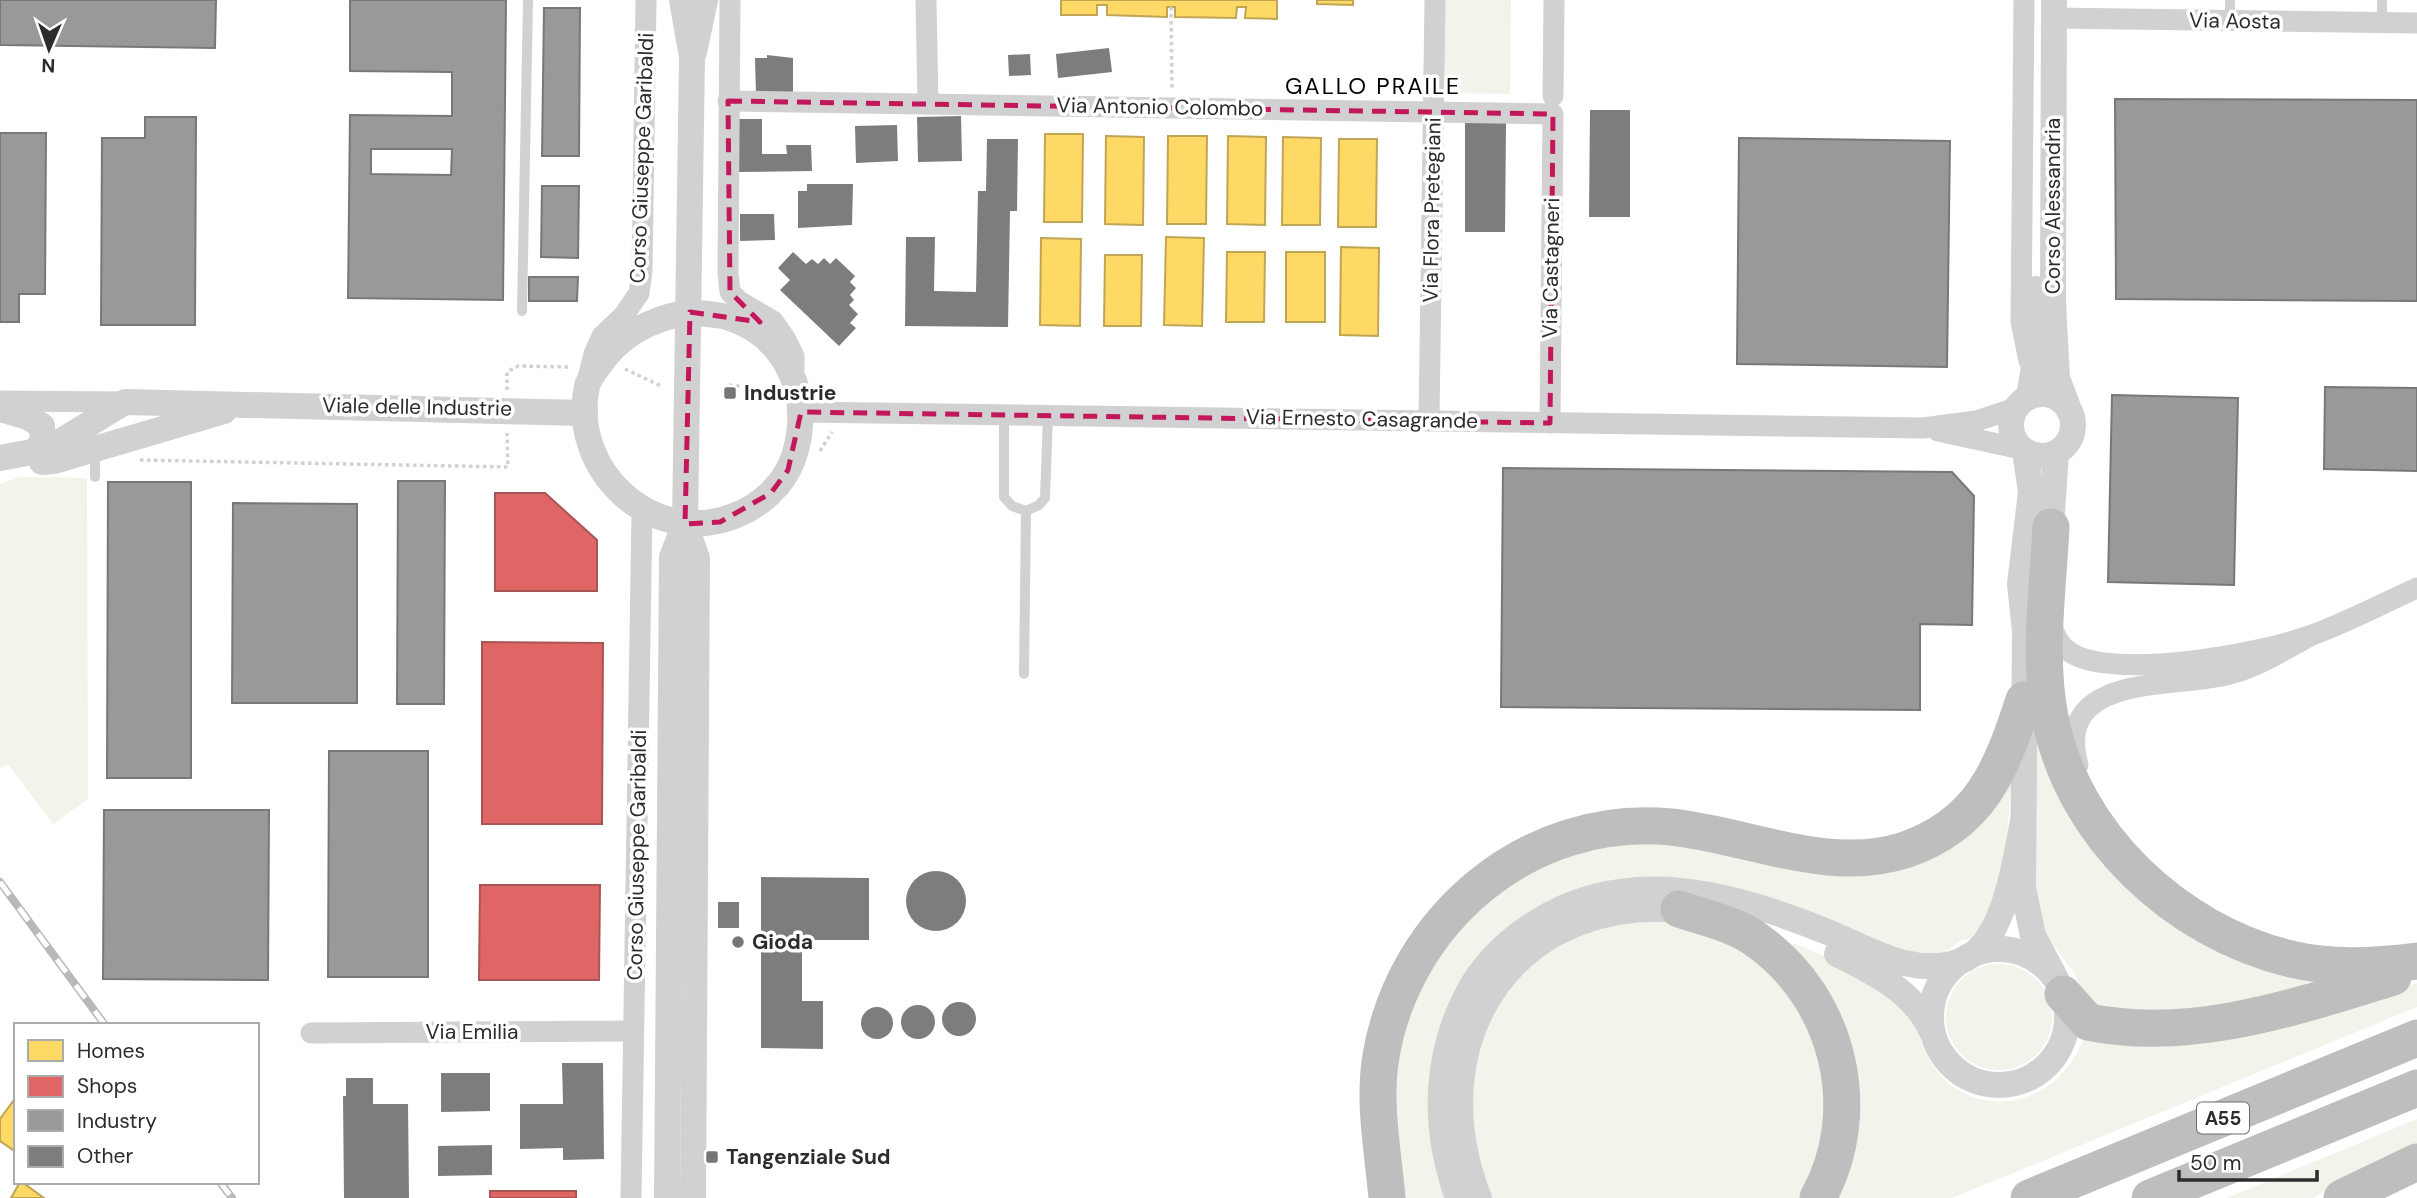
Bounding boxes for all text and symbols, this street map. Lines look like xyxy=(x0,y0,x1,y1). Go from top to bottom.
street label: Via Aosta xyxy=(2189,6,2281,36)
north arrow xyxy=(14,14,84,84)
street label: Corso Giuseppe Garibaldi xyxy=(624,32,660,284)
text: N xyxy=(41,53,56,78)
district label: GALLO PRAILE xyxy=(1285,71,1461,101)
street label: Via Antonio Colombo xyxy=(1056,91,1264,123)
street label: Via Flora Pretegiani xyxy=(1416,117,1448,303)
street label: Corso Alessandria xyxy=(2039,118,2067,294)
street label: Via Castagneri xyxy=(1536,197,1566,339)
place label: Industrie xyxy=(744,379,836,407)
marker: Industrie xyxy=(722,385,738,401)
street label: Viale delle Industrie xyxy=(322,391,512,423)
street label: Via Ernesto Casagrande xyxy=(1246,403,1478,435)
street label: Corso Giuseppe Garibaldi xyxy=(621,729,653,981)
place label: Gioda xyxy=(752,928,813,956)
marker: Gioda xyxy=(730,934,746,950)
street label: Via Emilia xyxy=(426,1018,518,1046)
legend xyxy=(14,1023,259,1184)
text: Homes xyxy=(77,1037,145,1065)
text: Shops xyxy=(77,1072,137,1100)
road number: A55 xyxy=(2197,1102,2249,1134)
text: Industry xyxy=(77,1107,157,1135)
scale bar xyxy=(2179,1138,2317,1182)
text: Other xyxy=(77,1142,133,1170)
place label: Tangenziale Sud xyxy=(726,1143,891,1171)
marker: Tangenziale Sud xyxy=(704,1149,720,1165)
text: 50 m xyxy=(2190,1149,2241,1177)

